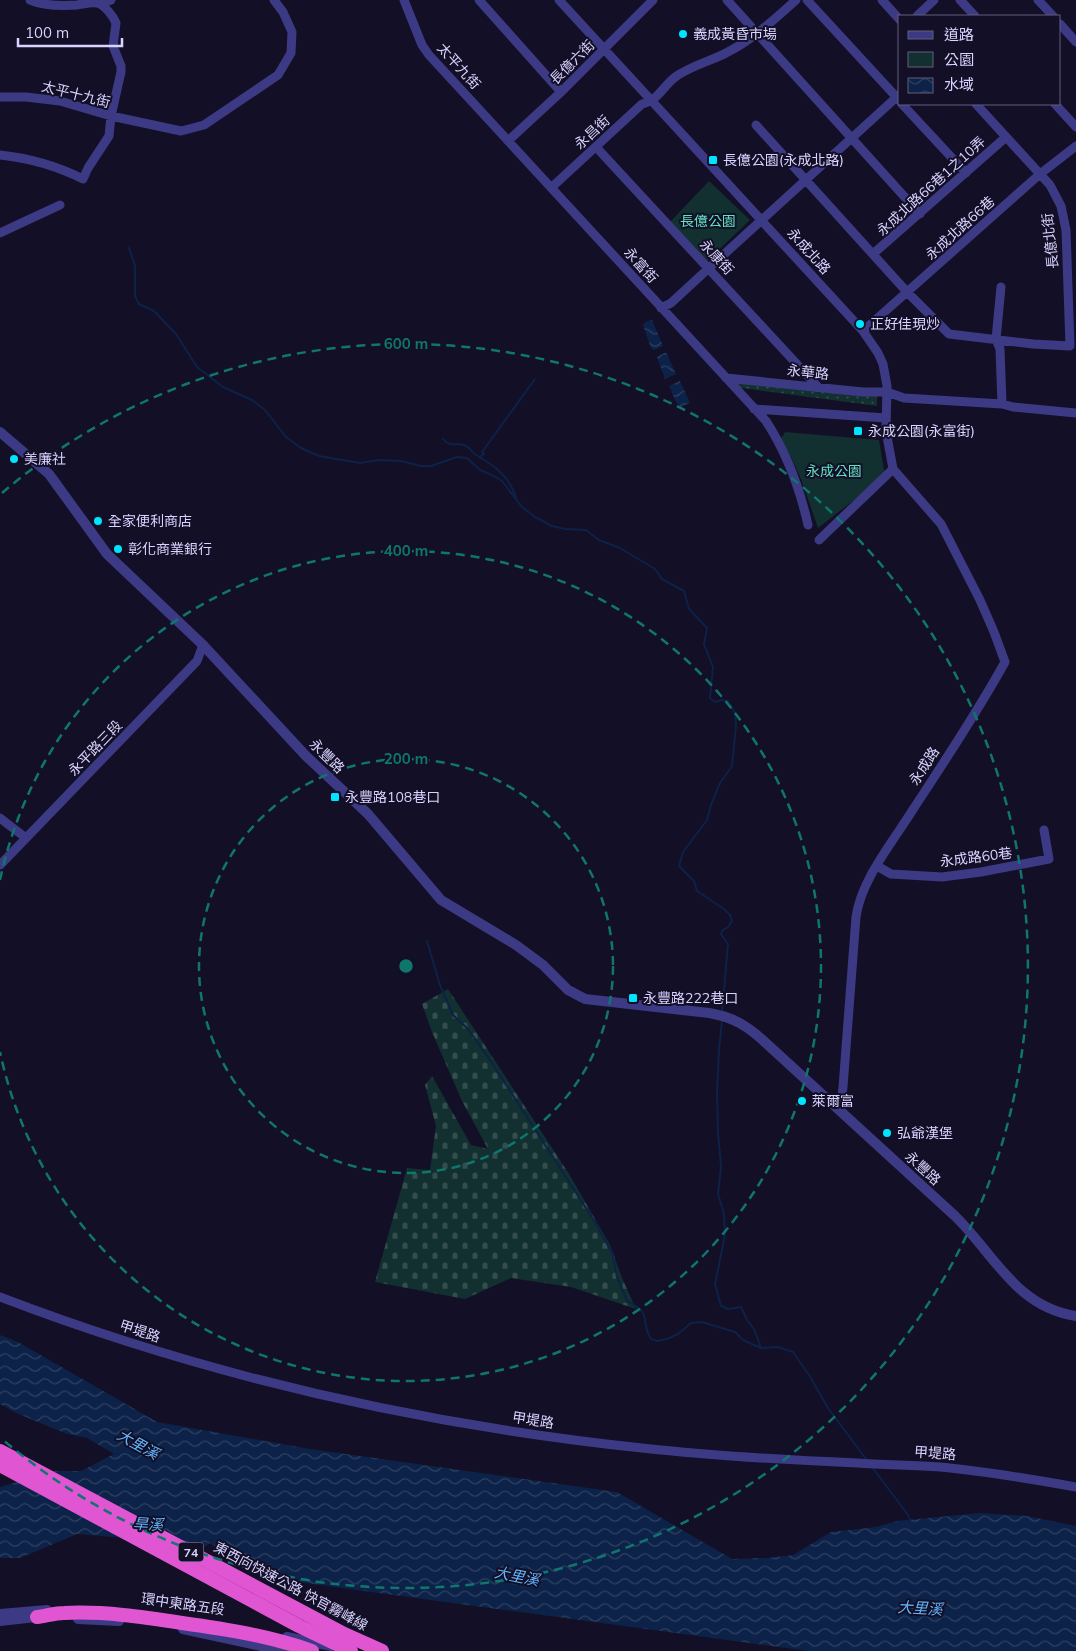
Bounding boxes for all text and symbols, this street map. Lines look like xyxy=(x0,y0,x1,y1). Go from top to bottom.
scale bar xyxy=(18,15,121,47)
legend xyxy=(898,15,1061,105)
text: 100 m xyxy=(25,23,69,42)
place label: 義成黃昏市場 xyxy=(693,25,777,43)
text: 道路 xyxy=(944,25,974,44)
marker: 義成黃昏市場 xyxy=(677,28,689,40)
street label: 長億六街 xyxy=(546,36,598,88)
street label: 太平九街 xyxy=(434,39,484,93)
text: 公園 xyxy=(944,50,974,69)
text: 水域 xyxy=(944,75,974,94)
street label: 太平十九街 xyxy=(40,77,112,111)
street label: 永昌街 xyxy=(571,111,613,153)
street label: 永成北路66巷1之10弄 xyxy=(873,133,989,239)
place label: 長億公園(永成北路) xyxy=(723,151,844,169)
marker: 長億公園(永成北路) xyxy=(707,154,719,166)
street label: 永成北路66巷 xyxy=(922,193,998,263)
park label: 長億公園 xyxy=(680,212,736,230)
street label: 長億北街 xyxy=(1038,212,1062,270)
street label: 永成北路 xyxy=(784,224,834,278)
street label: 永康街 xyxy=(696,236,738,278)
street label: 永富街 xyxy=(620,243,662,287)
place label: 正好佳現炒 xyxy=(870,315,940,333)
marker: 正好佳現炒 xyxy=(854,318,866,330)
text: 600 m xyxy=(384,334,428,353)
street label: 永華路 xyxy=(786,361,830,383)
place label: 永成公園(永富街) xyxy=(868,422,975,440)
marker: 永成公園(永富街) xyxy=(852,425,864,437)
place label: 美廉社 xyxy=(24,450,66,468)
marker: 美廉社 xyxy=(8,453,20,465)
park label: 永成公園 xyxy=(806,462,862,480)
place label: 全家便利商店 xyxy=(108,512,192,530)
marker: 全家便利商店 xyxy=(92,515,104,527)
place label: 彰化商業銀行 xyxy=(128,540,212,558)
text: 400 m xyxy=(384,541,428,560)
marker: 彰化商業銀行 xyxy=(112,543,124,555)
street label: 永平路三段 xyxy=(64,717,126,779)
street label: 永豐路 xyxy=(306,735,348,777)
street label: 永成路 xyxy=(905,743,943,789)
text: 200 m xyxy=(384,749,428,768)
place label: 永豐路108巷口 xyxy=(345,788,440,806)
marker: 永豐路108巷口 xyxy=(329,791,341,803)
street label: 永成路60巷 xyxy=(939,844,1013,870)
centre of rings xyxy=(397,957,415,975)
place label: 永豐路222巷口 xyxy=(643,989,738,1007)
marker: 永豐路222巷口 xyxy=(627,992,639,1004)
place label: 萊爾富 xyxy=(812,1092,854,1110)
marker: 萊爾富 xyxy=(796,1095,808,1107)
place label: 弘爺漢堡 xyxy=(897,1124,953,1142)
marker: 弘爺漢堡 xyxy=(881,1127,893,1139)
street label: 永豐路 xyxy=(901,1147,945,1189)
street label: 甲堤路 xyxy=(117,1316,163,1346)
street label: 甲堤路 xyxy=(511,1408,555,1432)
water label: 大里溪 xyxy=(114,1425,164,1464)
street label: 甲堤路 xyxy=(913,1443,957,1463)
water label: 旱溪 xyxy=(133,1514,165,1534)
street label: 東西向快速公路 快官霧峰線 xyxy=(211,1538,371,1634)
road number: 74 xyxy=(178,1542,204,1561)
water label: 大里溪 xyxy=(493,1562,543,1590)
street label: 環中東路五段 xyxy=(140,1589,226,1619)
water label: 大里溪 xyxy=(897,1597,945,1619)

